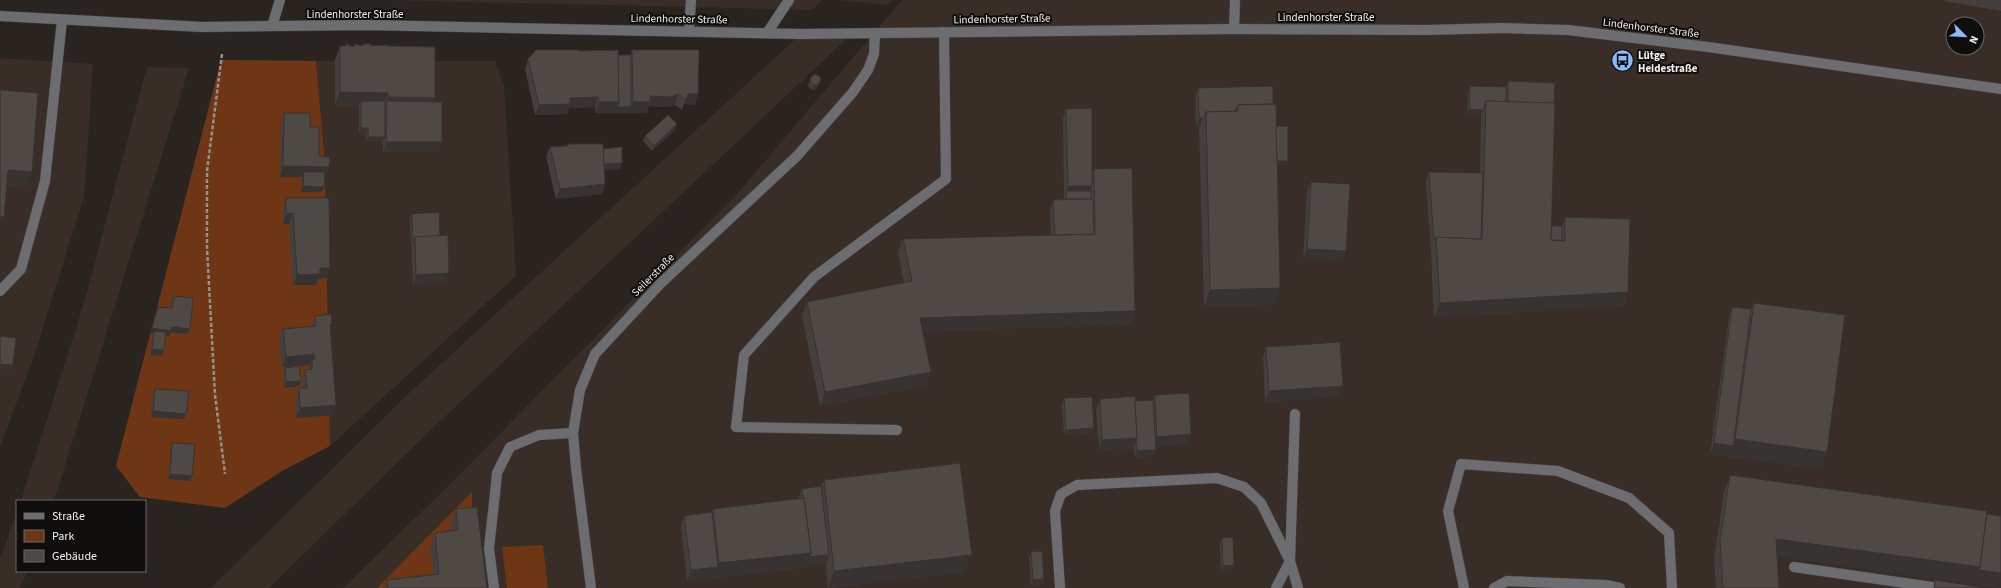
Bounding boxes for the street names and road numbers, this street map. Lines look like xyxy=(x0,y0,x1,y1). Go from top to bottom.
street label: Lindenhorster Straße xyxy=(306,7,404,22)
street label: Lindenhorster Straße xyxy=(1277,10,1375,25)
street label: Lindenhorster Straße xyxy=(630,11,728,27)
street label: Lindenhorster Straße xyxy=(953,11,1051,27)
street label: Lindenhorster Straße xyxy=(1602,15,1701,41)
street label: Seilerstraße xyxy=(628,250,678,300)

